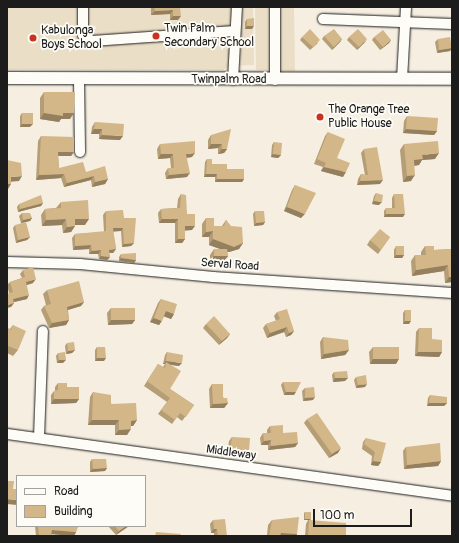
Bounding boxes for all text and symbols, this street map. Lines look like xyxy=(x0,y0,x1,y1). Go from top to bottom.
place label: Twin Palm Secondary School xyxy=(164,22,254,50)
place label: Kabulonga Boys School xyxy=(41,24,102,52)
marker: Twin Palm Secondary School xyxy=(151,31,161,41)
marker: Kabulonga Boys School xyxy=(28,33,38,43)
street label: Twinpalm Road xyxy=(191,73,267,87)
place label: The Orange Tree Public House xyxy=(328,103,409,131)
marker: The Orange Tree Public House xyxy=(315,112,325,122)
street label: Serval Road xyxy=(200,256,260,274)
street label: Middleway xyxy=(205,442,257,464)
legend xyxy=(16,475,146,527)
text: Road xyxy=(54,484,79,499)
scale bar xyxy=(315,501,414,527)
text: Building xyxy=(54,504,93,519)
text: 100 m xyxy=(320,508,354,523)

